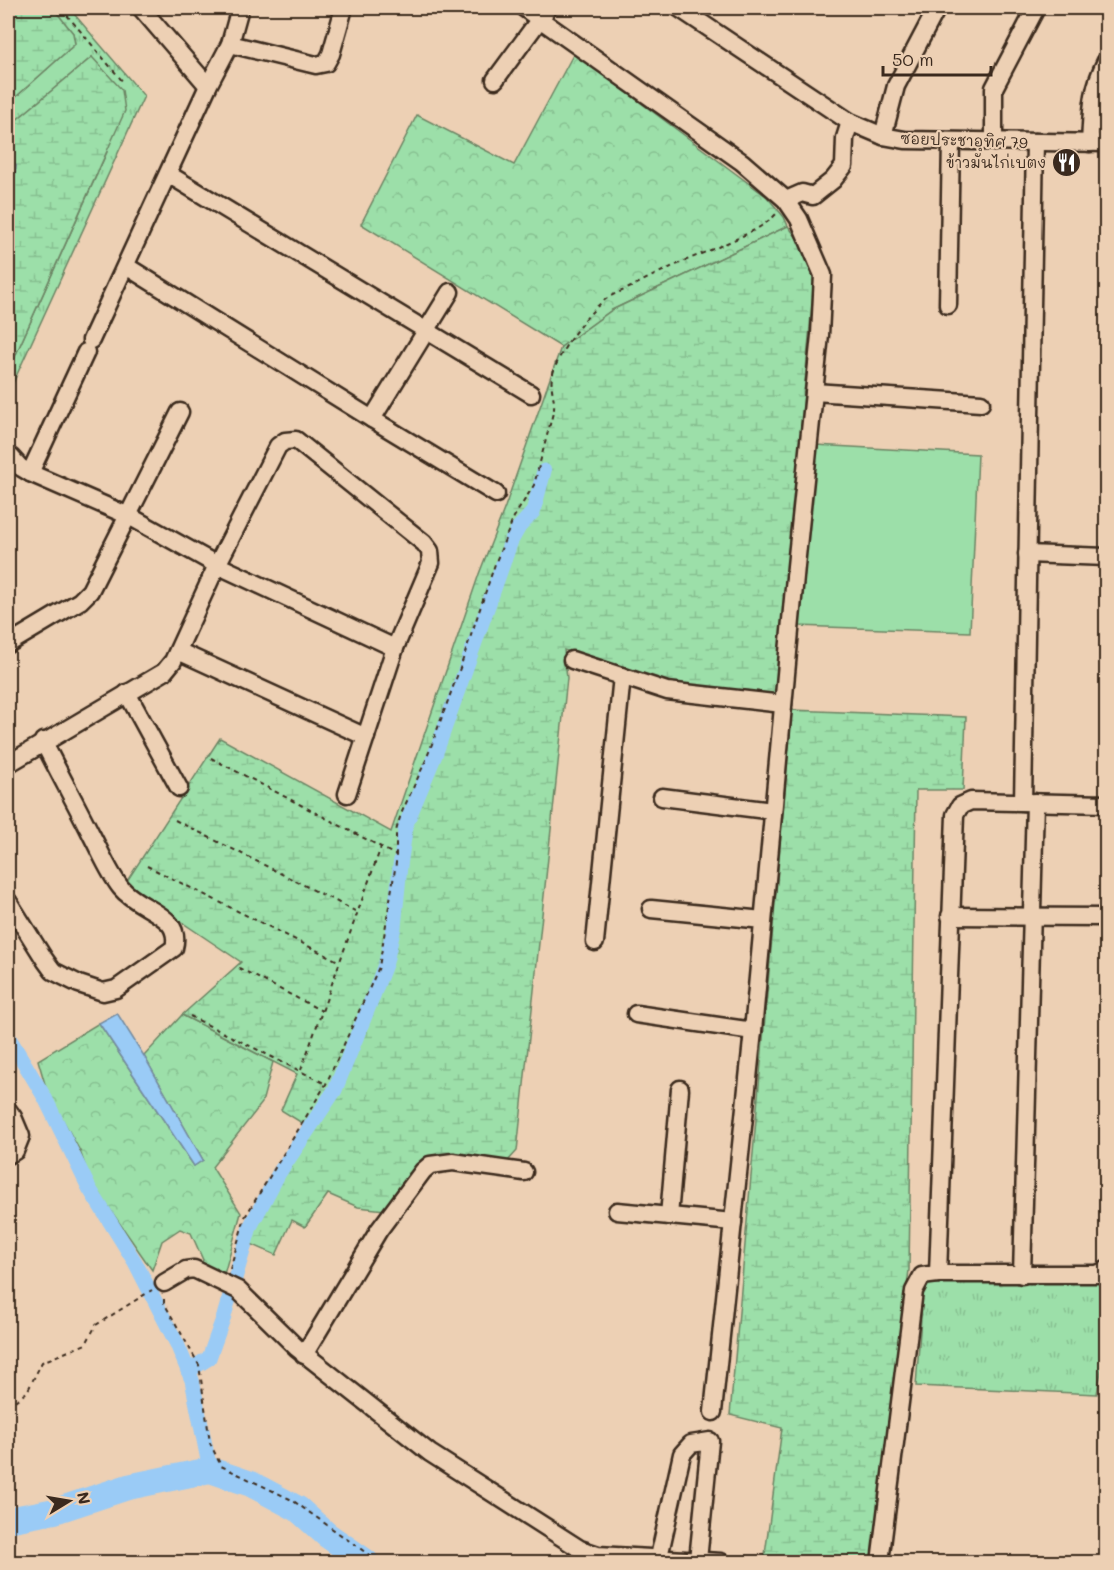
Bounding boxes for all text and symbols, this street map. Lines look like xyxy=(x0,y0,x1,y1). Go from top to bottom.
scale bar xyxy=(883,39,991,77)
text: 50 m xyxy=(892,47,934,71)
street label: ซอยประชาอุทิศ 79 xyxy=(900,128,1028,154)
restaurant icon: ข้าวมันไก่เบตง xyxy=(1051,146,1083,178)
place label: ข้าวมันไก่เบตง xyxy=(946,152,1046,172)
north arrow xyxy=(39,1471,99,1531)
text: N xyxy=(73,1490,96,1506)

